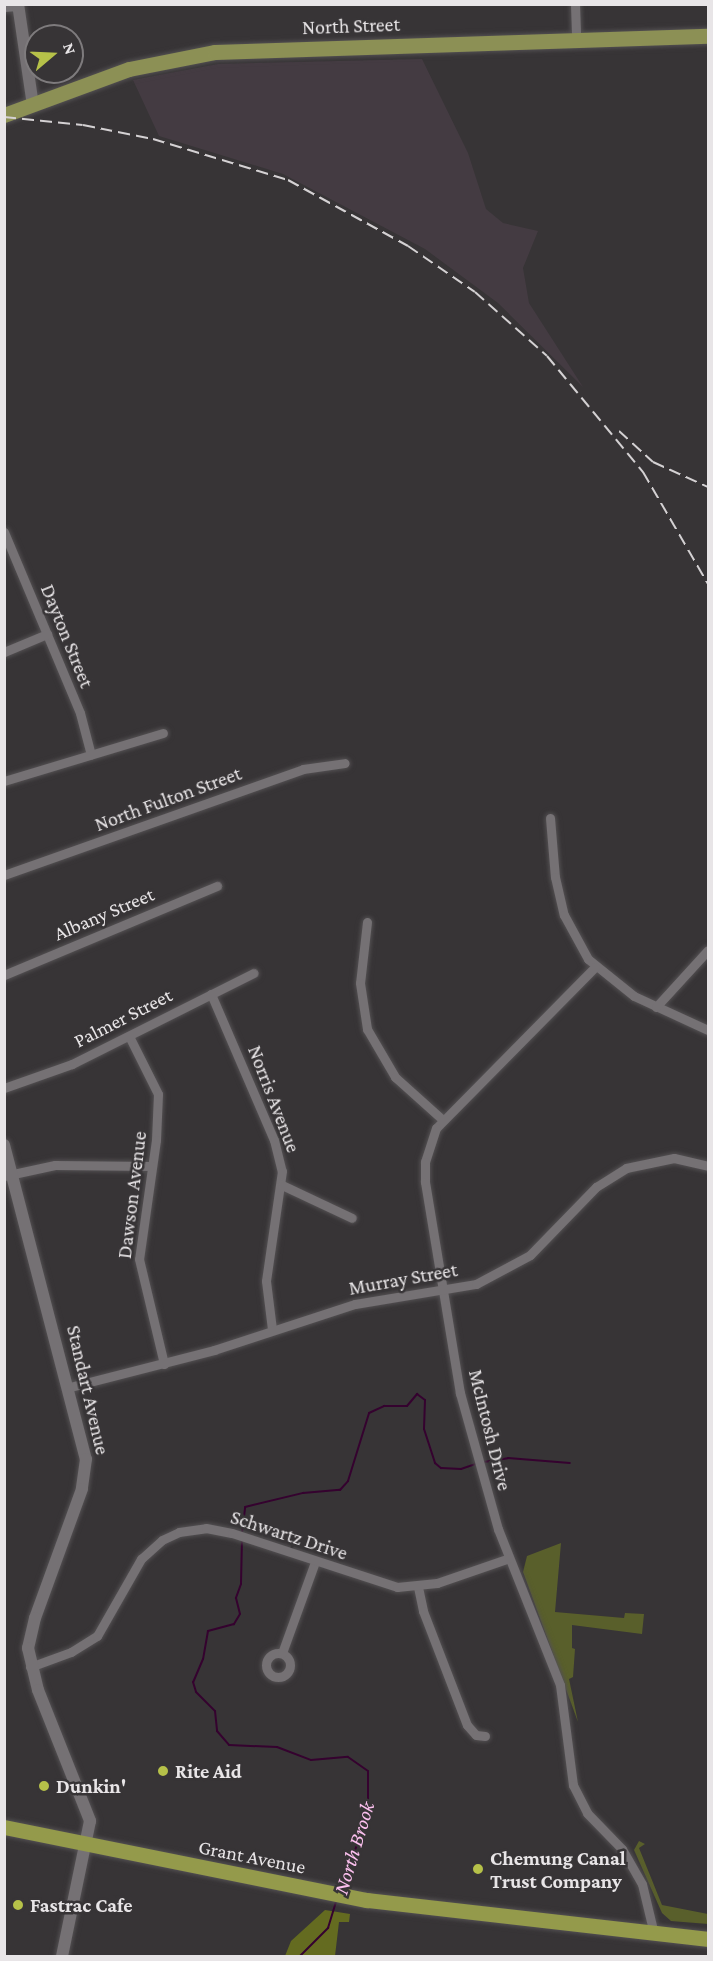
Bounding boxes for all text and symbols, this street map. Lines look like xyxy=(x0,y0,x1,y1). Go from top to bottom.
street label: North Street xyxy=(302,12,400,40)
north arrow xyxy=(24,24,84,84)
text: N xyxy=(60,41,79,57)
street label: Dayton Street xyxy=(35,581,99,691)
street label: North Fulton Street xyxy=(91,761,245,837)
street label: Albany Street xyxy=(50,882,158,946)
street label: Palmer Street xyxy=(70,983,176,1053)
street label: Norris Avenue xyxy=(243,1042,305,1156)
street label: Dawson Avenue xyxy=(112,1130,152,1260)
street label: Murray Street xyxy=(347,1258,459,1300)
street label: Standart Avenue xyxy=(61,1323,115,1457)
street label: McIntosh Drive xyxy=(463,1367,517,1493)
street label: Schwartz Drive xyxy=(228,1505,350,1565)
place label: Rite Aid xyxy=(175,1759,242,1783)
marker: Rite Aid xyxy=(156,1764,170,1778)
place label: Dunkin' xyxy=(56,1774,126,1798)
marker: Dunkin' xyxy=(37,1779,51,1793)
water label: North Brook xyxy=(328,1799,380,1897)
street label: Grant Avenue xyxy=(196,1835,308,1879)
place label: Chemung Canal Trust Company xyxy=(490,1846,626,1893)
marker: Chemung Canal Trust Company xyxy=(471,1862,485,1876)
place label: Fastrac Cafe xyxy=(30,1893,133,1917)
marker: Fastrac Cafe xyxy=(11,1898,25,1912)

